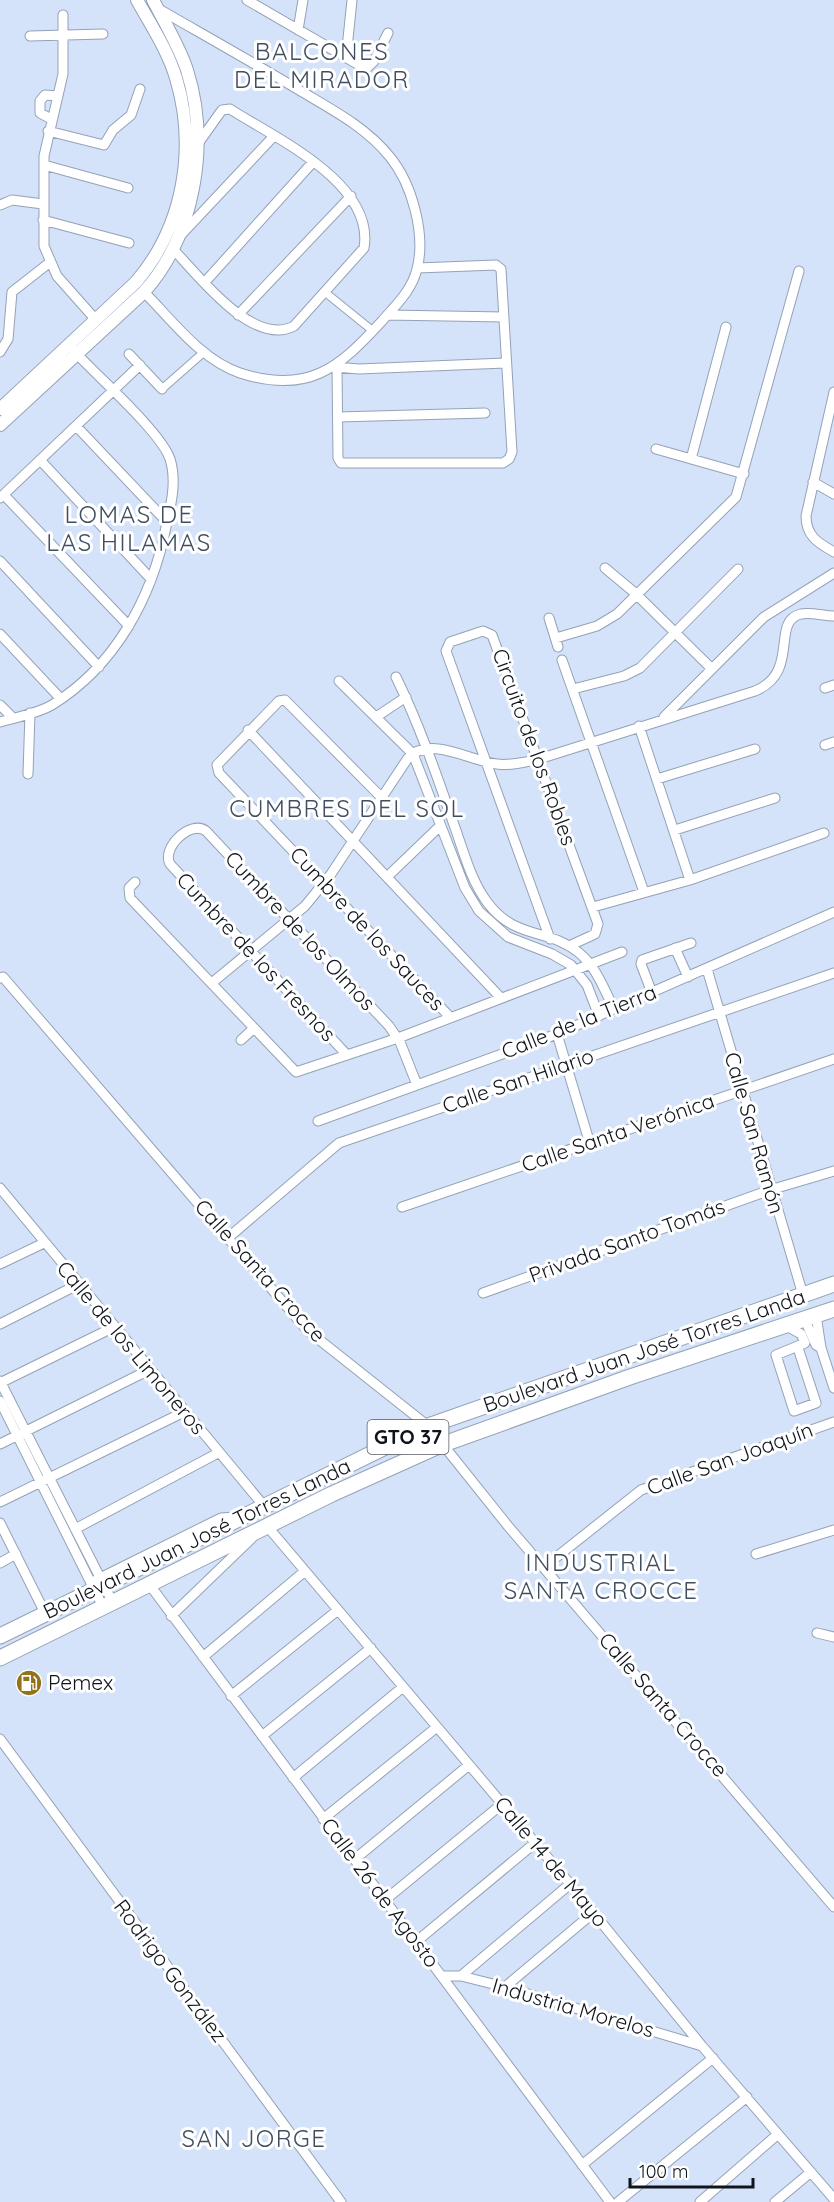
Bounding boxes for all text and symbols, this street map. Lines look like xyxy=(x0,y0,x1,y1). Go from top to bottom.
district label: BALCONES DEL MIRADOR xyxy=(234,36,410,94)
district label: LOMAS DE LAS HILAMAS xyxy=(46,499,212,557)
street label: Circuito de los Robles xyxy=(487,645,583,849)
district label: CUMBRES DEL SOL xyxy=(229,793,465,823)
street label: Cumbre de los Sauces xyxy=(285,841,451,1016)
street label: Cumbre de los Olmos xyxy=(220,845,381,1015)
street label: Cumbre de los Fresnos xyxy=(172,866,342,1046)
street label: Calle de la Tierra xyxy=(497,978,660,1064)
street label: Calle San Hilario xyxy=(439,1042,597,1118)
street label: Calle San Ramón xyxy=(719,1049,790,1216)
street label: Calle Santa Verónica xyxy=(518,1087,717,1177)
street label: Privada Santo Tomás xyxy=(525,1192,728,1288)
street label: Calle Santa Crocce xyxy=(190,1193,332,1347)
street label: Calle de los Limoneros xyxy=(52,1255,212,1439)
street label: Boulevard Juan José Torres Landa xyxy=(479,1283,808,1417)
street label: Calle San Joaquín xyxy=(643,1416,816,1500)
road number: GTO 37 xyxy=(368,1420,448,1454)
street label: Boulevard Juan José Torres Landa xyxy=(39,1452,354,1624)
district label: INDUSTRIAL SANTA CROCCE xyxy=(504,1547,698,1605)
street label: Calle Santa Crocce xyxy=(594,1627,734,1782)
fuel station icon: Pemex xyxy=(14,1668,44,1698)
place label: Pemex xyxy=(48,1669,113,1695)
street label: Calle 14 de Mayo xyxy=(490,1791,614,1932)
street label: Calle 26 de Agosto xyxy=(316,1812,446,1972)
street label: Rodrigo González xyxy=(109,1894,233,2047)
street label: Industria Morelos xyxy=(489,1972,657,2043)
district label: SAN JORGE xyxy=(182,2123,326,2153)
scale bar xyxy=(630,2151,753,2189)
text: 100 m xyxy=(639,2160,688,2183)

